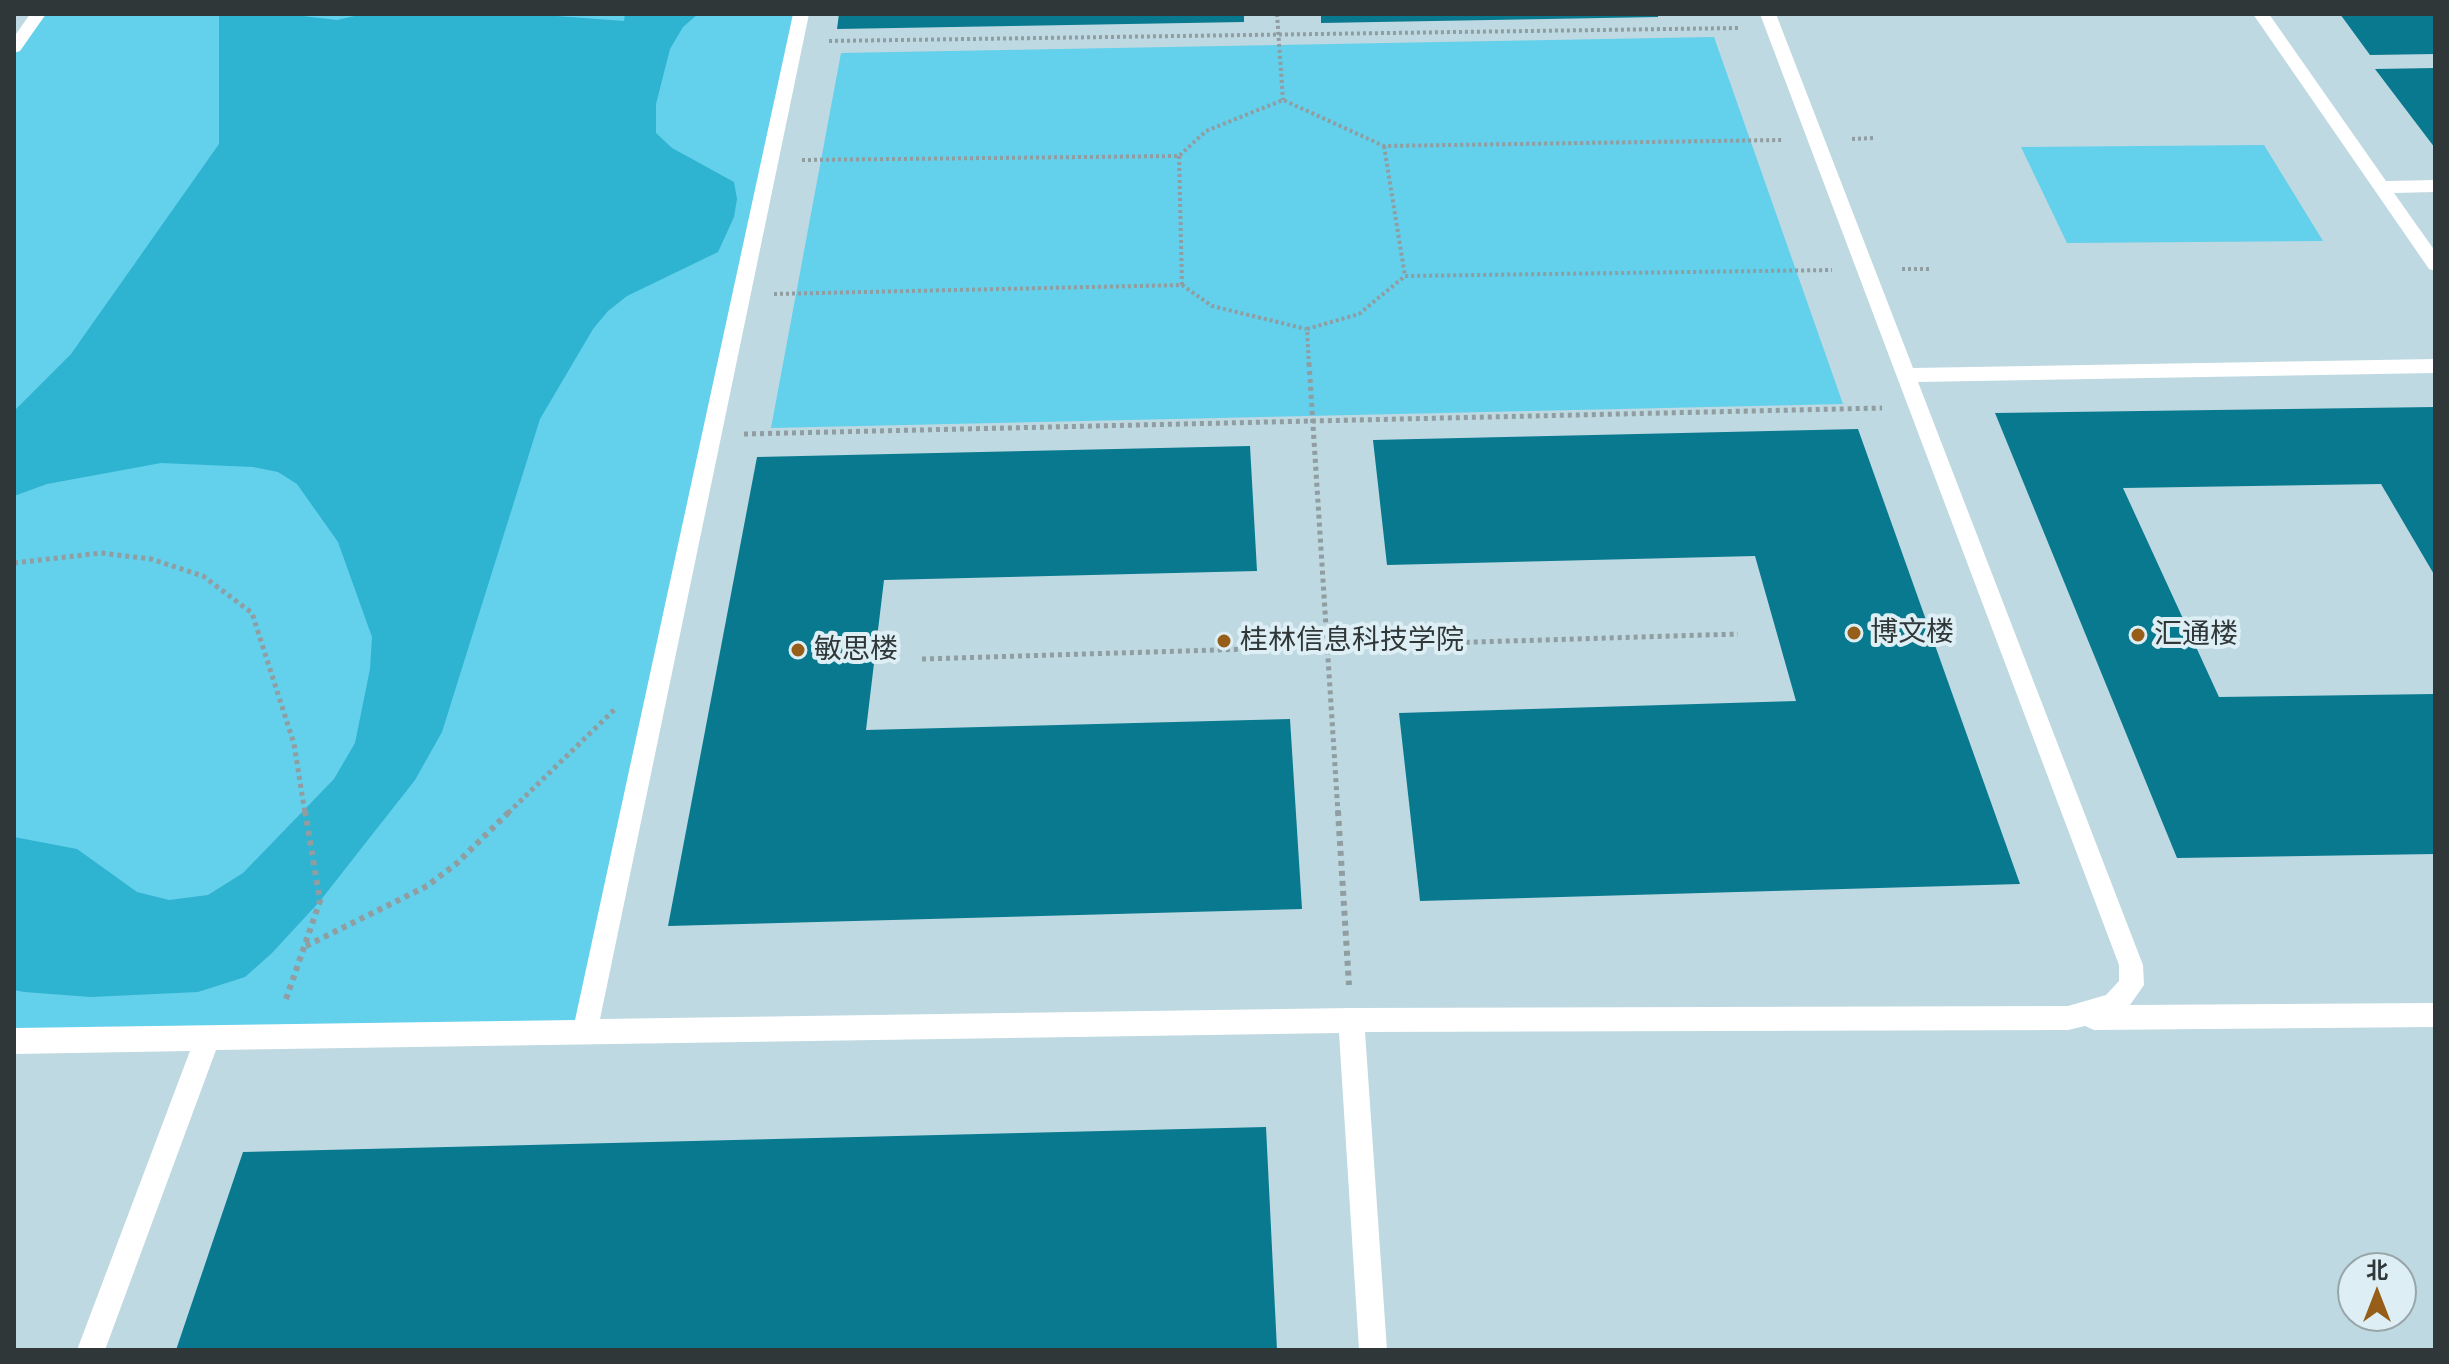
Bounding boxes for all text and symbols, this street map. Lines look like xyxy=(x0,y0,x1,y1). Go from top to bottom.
place label: 博文楼 xyxy=(1870,616,1954,650)
place label: 汇通楼 xyxy=(2154,618,2238,652)
place label: 桂林信息科技学院 xyxy=(1240,624,1464,658)
marker: 博文楼 xyxy=(1845,624,1863,642)
marker: 汇通楼 xyxy=(2129,626,2147,644)
marker: 桂林信息科技学院 xyxy=(1215,632,1233,650)
place label: 敏思楼 xyxy=(814,633,898,667)
marker: 敏思楼 xyxy=(789,641,807,659)
north arrow xyxy=(2337,1252,2417,1332)
text: 北 xyxy=(2366,1256,2388,1284)

